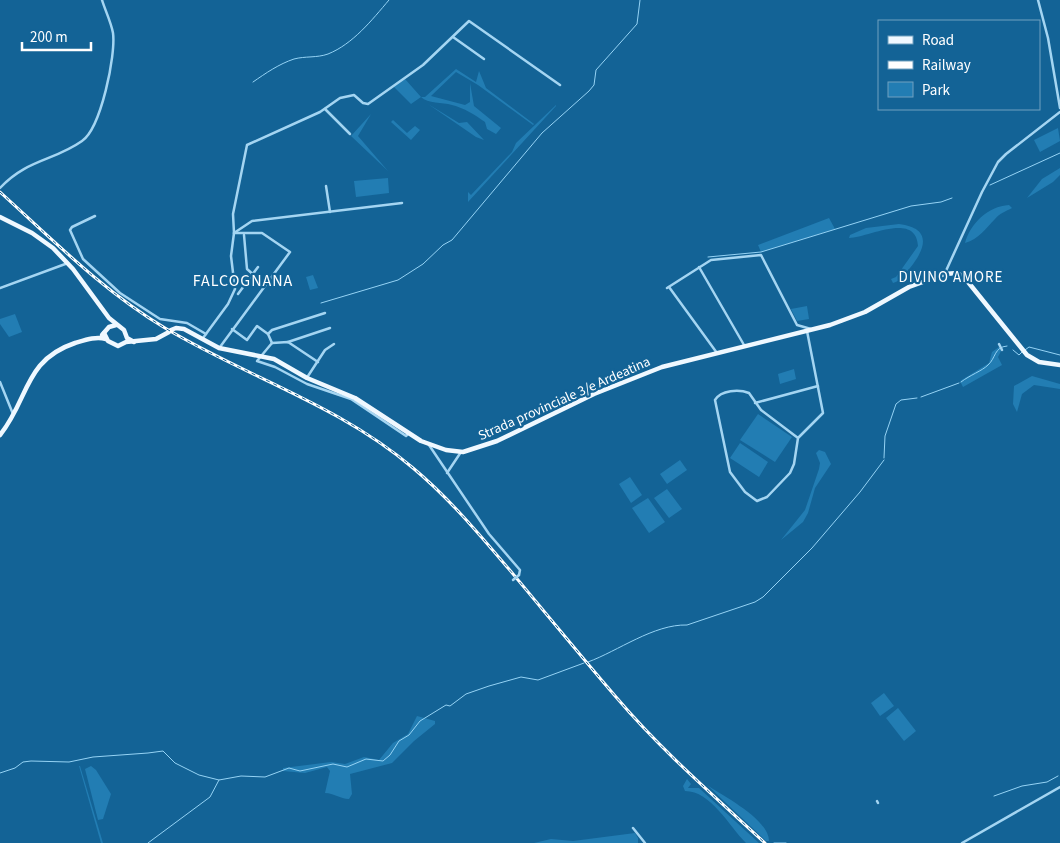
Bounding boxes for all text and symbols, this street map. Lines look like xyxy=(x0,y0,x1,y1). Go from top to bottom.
scale bar xyxy=(22,20,91,52)
legend xyxy=(878,20,1040,110)
text: 200 m xyxy=(30,27,68,48)
text: Road xyxy=(922,30,954,51)
text: Railway xyxy=(922,55,971,76)
text: Park xyxy=(922,80,951,101)
district label: DIVINO AMORE xyxy=(899,267,1003,288)
district label: FALCOGNANA xyxy=(193,270,293,292)
street label: Strada provinciale 3/e Ardeatina xyxy=(475,352,654,446)

